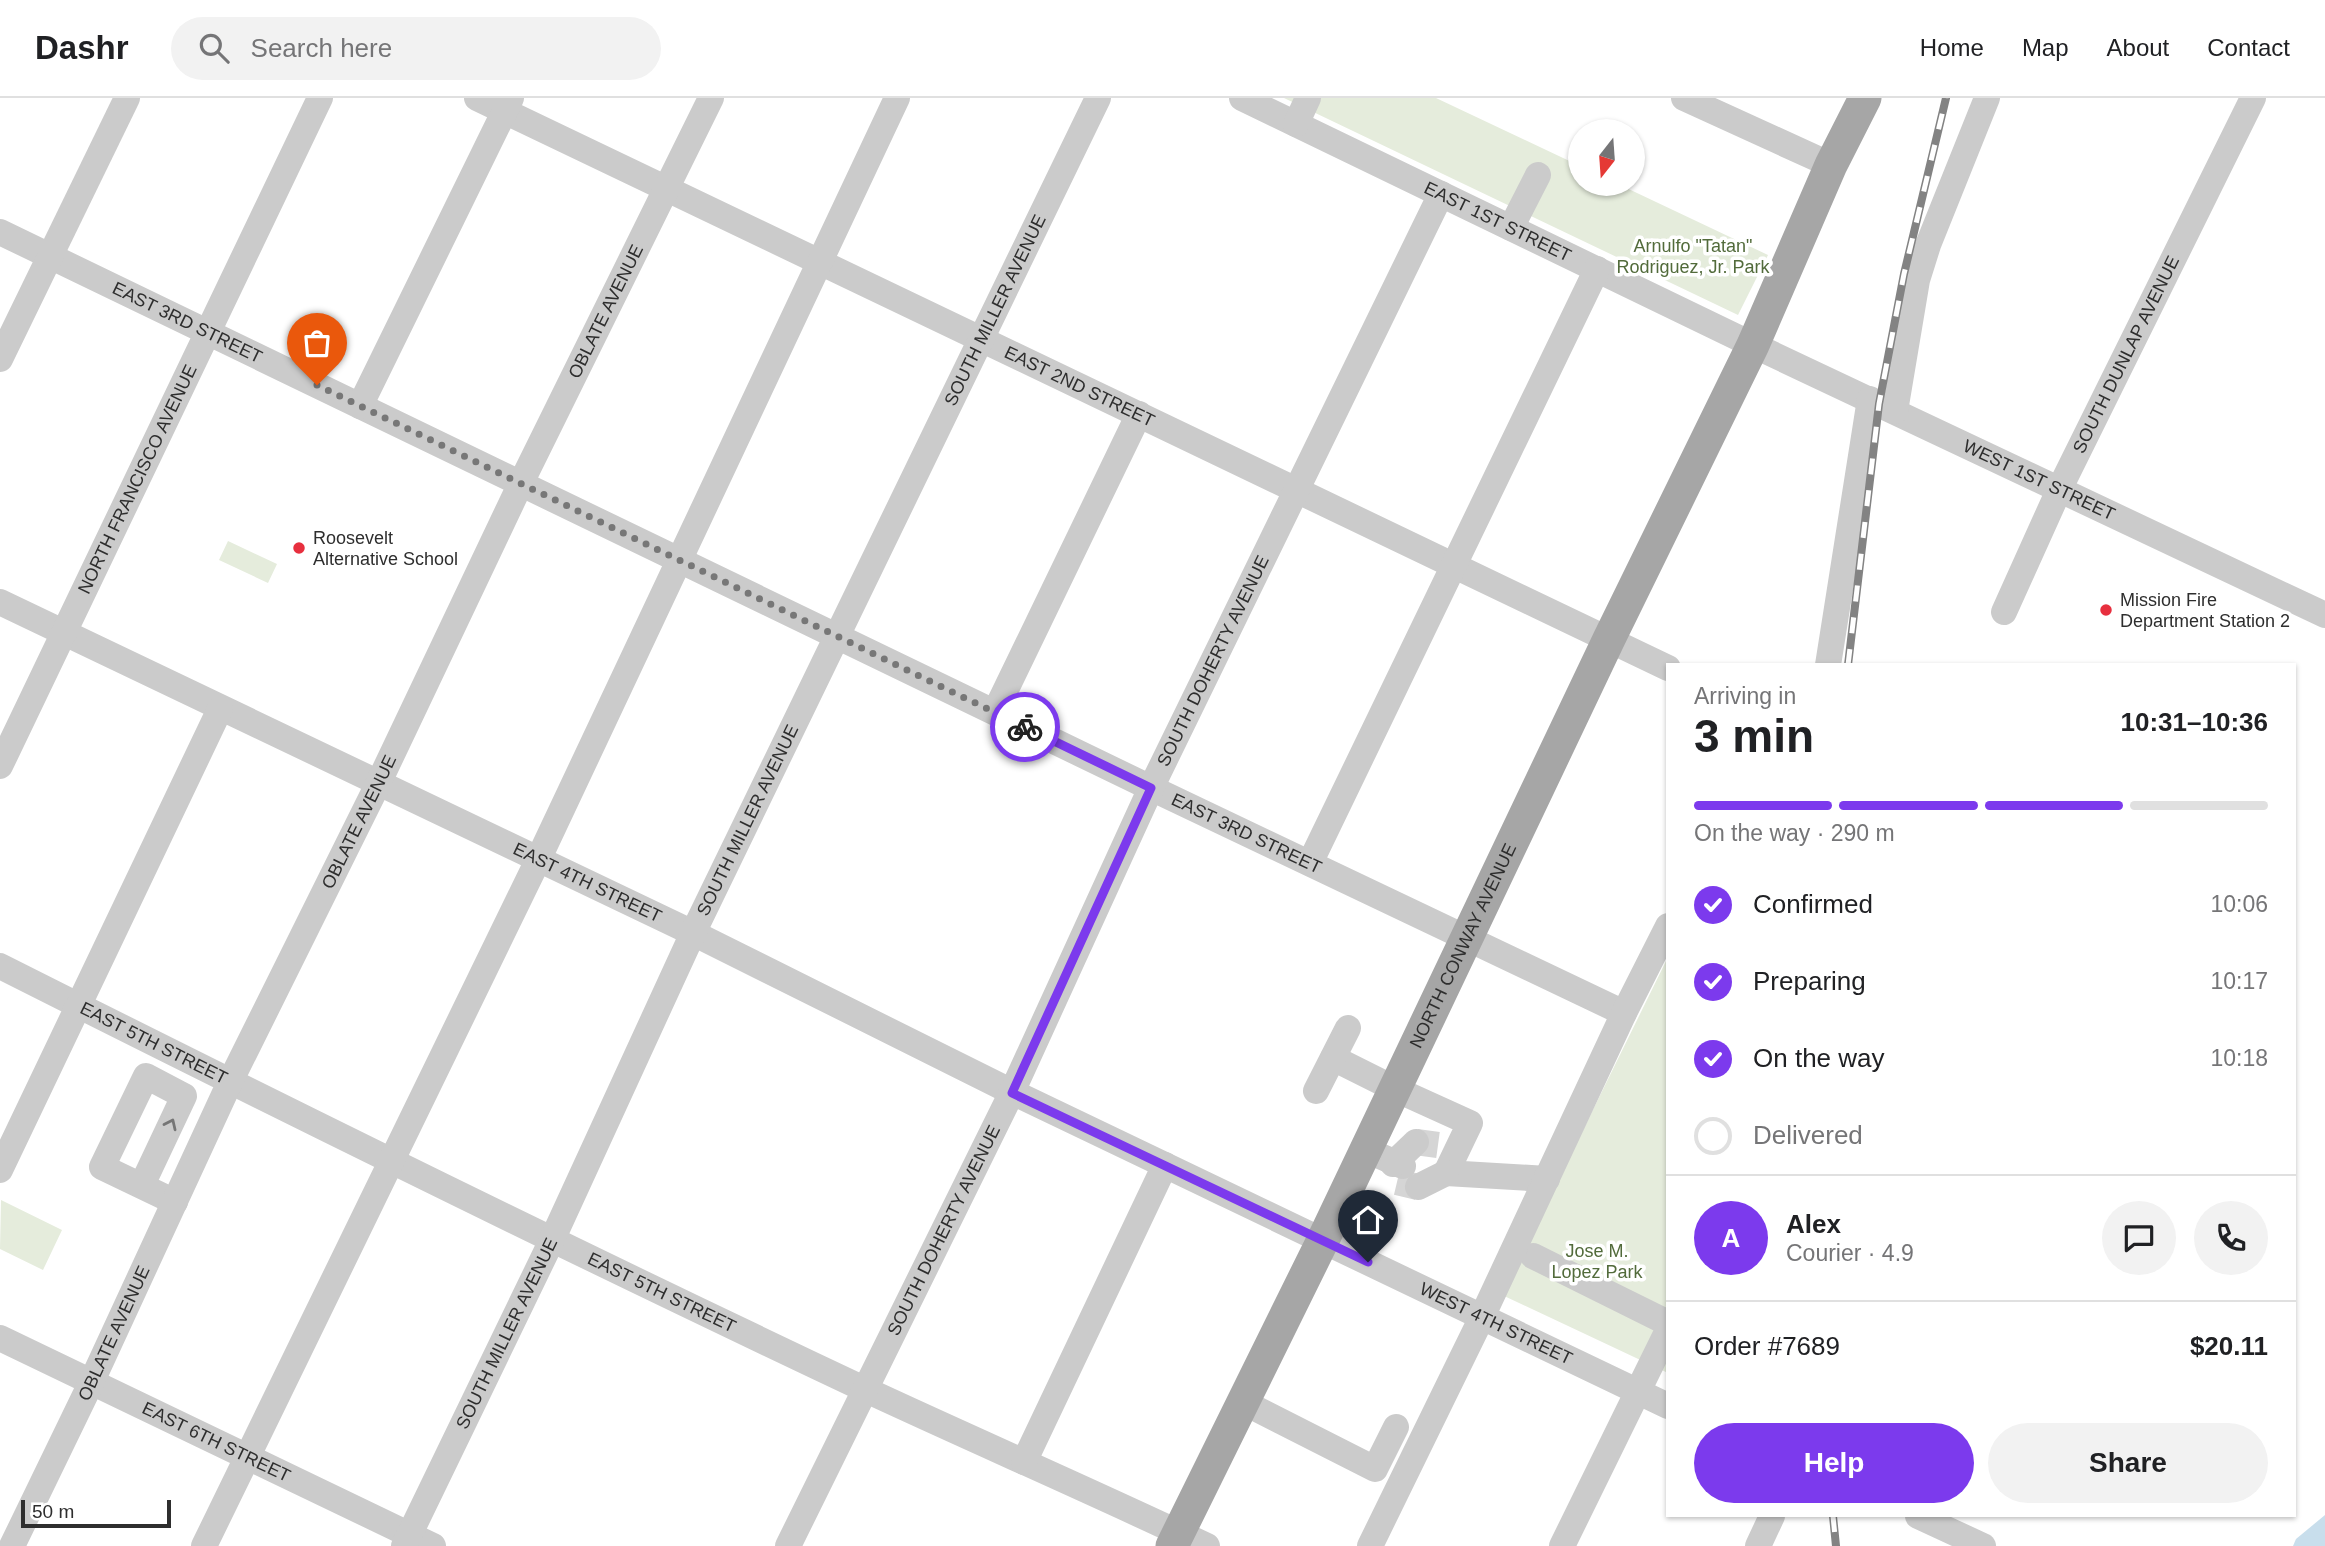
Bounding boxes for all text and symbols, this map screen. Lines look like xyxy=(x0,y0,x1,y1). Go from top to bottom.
search box xyxy=(171,17,661,80)
text: Dashr xyxy=(35,29,129,66)
icon: search xyxy=(195,29,233,67)
text: Search here xyxy=(251,33,392,63)
text: Home xyxy=(1920,34,1984,61)
text: Map xyxy=(2022,34,2069,61)
text: About xyxy=(2107,34,2169,61)
text: Contact xyxy=(2207,34,2290,61)
north arrow xyxy=(1568,119,1645,196)
map controls xyxy=(1568,119,1645,196)
street label: EAST 1ST STREET xyxy=(1421,178,1574,266)
street label: SOUTH MILLER AVENUE xyxy=(940,211,1050,409)
park label: Arnulfo "Tatan" Rodriguez, Jr. Park xyxy=(1616,236,1771,277)
street label: OBLATE AVENUE xyxy=(564,241,647,382)
street label: SOUTH DUNLAP AVENUE xyxy=(2069,253,2183,456)
street label: EAST 3RD STREET xyxy=(109,278,265,367)
pin xyxy=(287,313,347,385)
icon: bag xyxy=(298,324,336,362)
street label: EAST 2ND STREET xyxy=(1001,342,1158,431)
street label: NORTH FRANCISCO AVENUE xyxy=(74,361,201,597)
street label: WEST 1ST STREET xyxy=(1960,436,2118,524)
place label: Roosevelt Alternative School xyxy=(313,528,458,569)
marker: Roosevelt Alternative School xyxy=(291,540,307,556)
street label: SOUTH DOHERTY AVENUE xyxy=(1153,552,1273,770)
place label: Mission Fire Department Station 2 xyxy=(2120,590,2290,631)
marker: Mission Fire Department Station 2 xyxy=(2098,602,2114,618)
text: Arriving in xyxy=(1694,683,1796,709)
courier xyxy=(990,692,1060,762)
text: 10:31–10:36 xyxy=(2121,707,2268,737)
icon: bike xyxy=(1006,708,1044,746)
text: 3 min xyxy=(1694,710,1814,762)
street label: SOUTH MILLER AVENUE xyxy=(693,722,802,919)
street label: OBLATE AVENUE xyxy=(318,752,400,892)
street label: EAST 3RD STREET xyxy=(1168,789,1325,878)
text: On the way · 290 m xyxy=(1694,820,1895,846)
street label: EAST 4TH STREET xyxy=(510,839,665,926)
street label: NORTH CONWAY AVENUE xyxy=(1406,840,1520,1051)
icon: check xyxy=(1694,886,1732,924)
text: Confirmed xyxy=(1753,889,1873,919)
text: 10:06 xyxy=(2210,891,2268,917)
icon: check xyxy=(1694,963,1732,1001)
text: Preparing xyxy=(1753,966,1866,996)
text: 10:17 xyxy=(2210,968,2268,994)
street label: EAST 5TH STREET xyxy=(77,998,231,1088)
icon: check xyxy=(1694,1040,1732,1078)
text: On the way xyxy=(1753,1043,1885,1073)
text: 10:18 xyxy=(2210,1045,2268,1071)
one-way arrow xyxy=(163,1118,177,1131)
text: Delivered xyxy=(1753,1120,1863,1150)
street label: SOUTH DOHERTY AVENUE xyxy=(883,1122,1004,1339)
pin xyxy=(1338,1190,1398,1262)
icon: home xyxy=(1349,1201,1387,1239)
button: chat xyxy=(2102,1201,2176,1275)
button: phone xyxy=(2194,1201,2268,1275)
text: Alex xyxy=(1786,1209,1841,1239)
text: A xyxy=(1722,1223,1740,1253)
street label: SOUTH MILLER AVENUE xyxy=(452,1235,561,1432)
text: Courier · 4.9 xyxy=(1786,1240,1914,1266)
park label: Jose M. Lopez Park xyxy=(1551,1241,1644,1282)
street label: EAST 5TH STREET xyxy=(585,1248,739,1337)
street label: OBLATE AVENUE xyxy=(74,1263,154,1404)
street label: WEST 4TH STREET xyxy=(1416,1279,1576,1369)
text: Order #7689 xyxy=(1694,1331,1840,1361)
text: $20.11 xyxy=(2190,1331,2268,1361)
street label: EAST 6TH STREET xyxy=(139,1398,294,1486)
button: Help xyxy=(1694,1423,1974,1503)
button: Share xyxy=(1988,1423,2268,1503)
scale bar xyxy=(21,1497,172,1529)
text: 50 m xyxy=(32,1501,74,1522)

